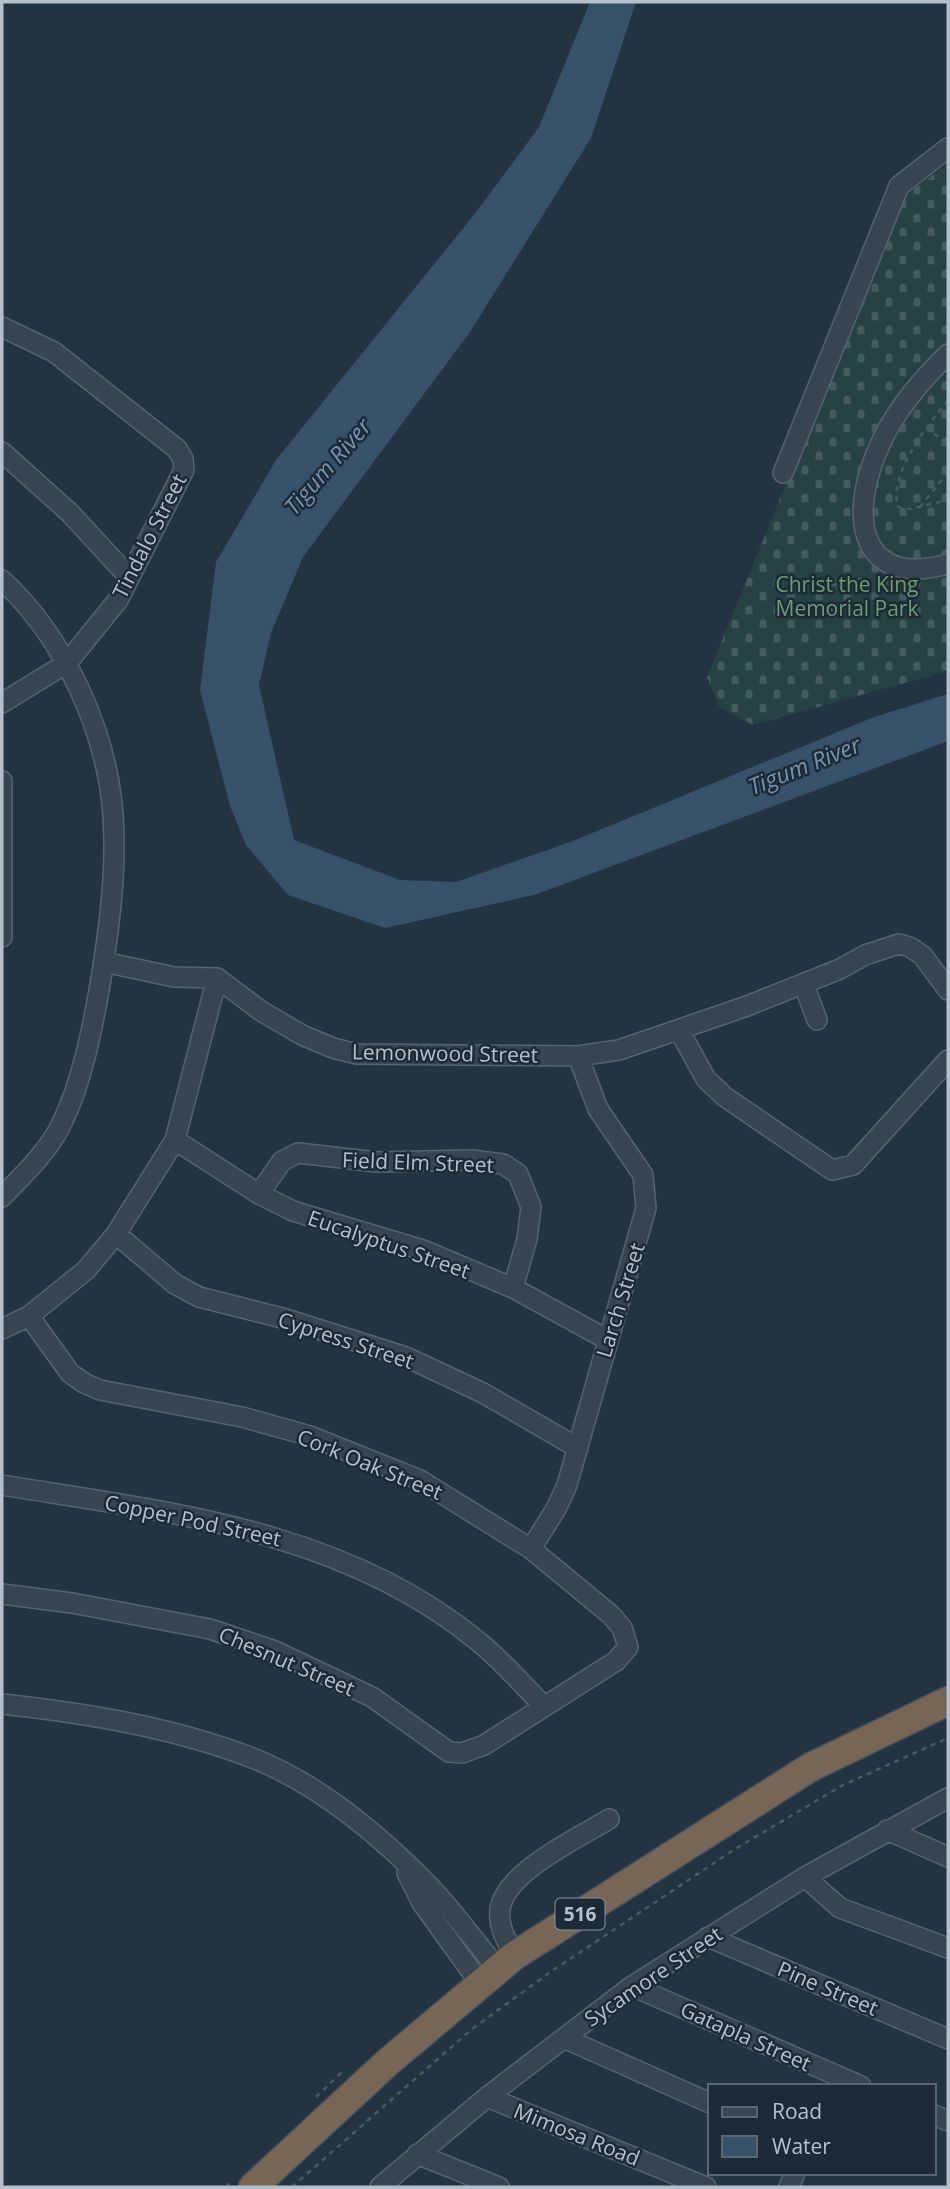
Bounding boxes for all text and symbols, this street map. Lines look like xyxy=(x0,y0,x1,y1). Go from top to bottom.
water label: Tigum River xyxy=(276,410,379,521)
street label: Tindalo Street xyxy=(106,469,192,603)
park label: Christ the King Memorial Park xyxy=(776,570,919,622)
water label: Tigum River xyxy=(743,728,866,802)
street label: Lemonwood Street xyxy=(352,1037,538,1069)
street label: Field Elm Street xyxy=(342,1145,494,1179)
street label: Eucalyptus Street xyxy=(304,1203,474,1285)
street label: Larch Street xyxy=(589,1239,651,1361)
street label: Cypress Street xyxy=(275,1305,417,1375)
street label: Cork Oak Street xyxy=(293,1422,447,1506)
street label: Copper Pod Street xyxy=(102,1488,284,1552)
street label: Chesnut Street xyxy=(215,1620,359,1702)
road number: 516 xyxy=(556,1898,604,1930)
street label: Sycamore Street xyxy=(579,1920,727,2032)
street label: Pine Street xyxy=(773,1954,883,2022)
street label: Gatapla Street xyxy=(676,1995,816,2077)
legend xyxy=(708,2084,936,2175)
street label: Mimosa Road xyxy=(510,2096,644,2172)
text: Road xyxy=(772,2097,822,2125)
text: Water xyxy=(772,2132,831,2160)

